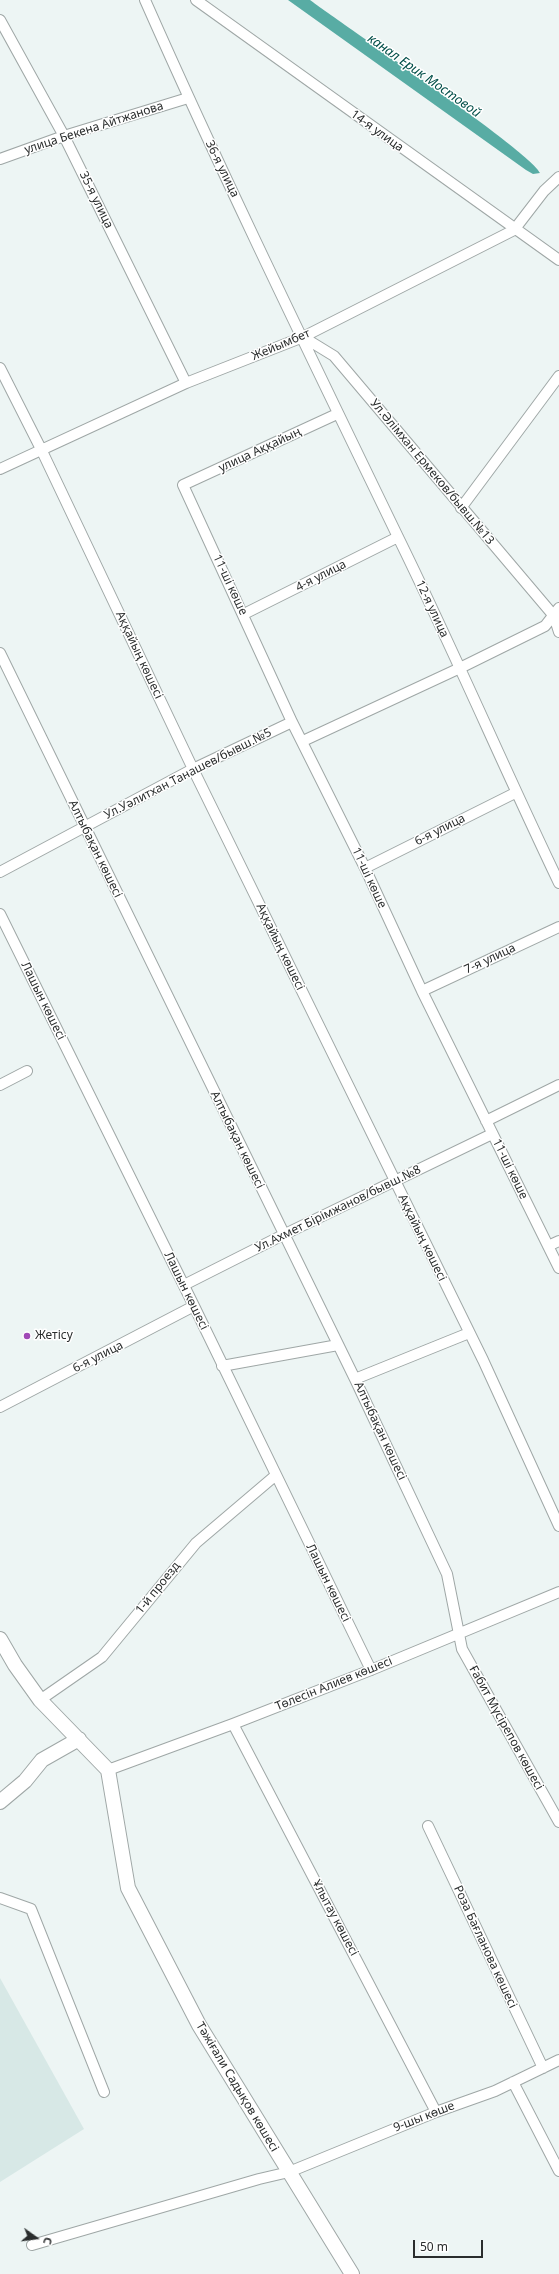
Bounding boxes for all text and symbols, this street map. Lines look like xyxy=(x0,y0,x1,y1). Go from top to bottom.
water label: канал Ерик Мостовой xyxy=(364,31,484,121)
street label: улица Бекена Айтжанова xyxy=(23,99,165,157)
street label: 14-я улица xyxy=(348,107,406,155)
street label: 36-я улица xyxy=(202,138,242,200)
street label: 35-я улица xyxy=(76,169,116,231)
street label: Жейымбет xyxy=(250,326,312,364)
street label: Ул.Әлімхан Ермеков/бывш.№13 xyxy=(367,396,497,548)
street label: улица Аққайың xyxy=(217,425,303,475)
street label: 11-ші көше xyxy=(210,552,250,618)
street label: 4-я улица xyxy=(293,557,349,595)
street label: 12-я улица xyxy=(412,578,452,640)
street label: Аққайың көшесі xyxy=(112,609,166,701)
street label: Ул.Уәлитхан Танашев/бывш.№5 xyxy=(102,725,274,823)
street label: Алтыбақан көшесі xyxy=(65,798,125,900)
street label: 6-я улица xyxy=(412,811,468,849)
street label: 11-ші көше xyxy=(349,845,389,911)
street label: Аққайың көшесі xyxy=(253,901,307,993)
street label: 7-я улица xyxy=(462,941,518,977)
street label: Лашын көшесі xyxy=(18,960,68,1042)
street label: Алтыбақан көшесі xyxy=(207,1089,267,1191)
street label: 11-ші көше xyxy=(489,1137,531,1201)
street label: Ул.Ахмет Бірімжанов/бывш.№8 xyxy=(253,1162,423,1256)
street label: Аққайың көшесі xyxy=(395,1192,449,1284)
street label: Лашын көшесі xyxy=(161,1250,211,1332)
place label: Жетісу xyxy=(35,1329,73,1343)
marker: Жетісу xyxy=(22,1331,32,1341)
street label: 6-я улица xyxy=(70,1338,126,1376)
street label: Алтыбақан көшесі xyxy=(351,1380,409,1482)
street label: Лашын көшесі xyxy=(303,1542,353,1624)
street label: 1-й проезд xyxy=(133,1559,183,1617)
street label: Төлесін Алиев көшесі xyxy=(273,1654,395,1714)
street label: Ғабит Мүсірепов көшесi xyxy=(466,1663,546,1793)
street label: Ұлытау көшесi xyxy=(309,1878,361,1958)
street label: Роза Бағланова көшесi xyxy=(450,1883,520,2011)
street label: Тәжіғали Садықов көшесі xyxy=(192,2019,282,2155)
street label: 9-шы көше xyxy=(391,2099,457,2135)
north arrow xyxy=(16,2218,56,2258)
scale bar xyxy=(415,2232,485,2258)
text: С xyxy=(40,2236,56,2246)
text: 50 m xyxy=(420,2238,448,2255)

